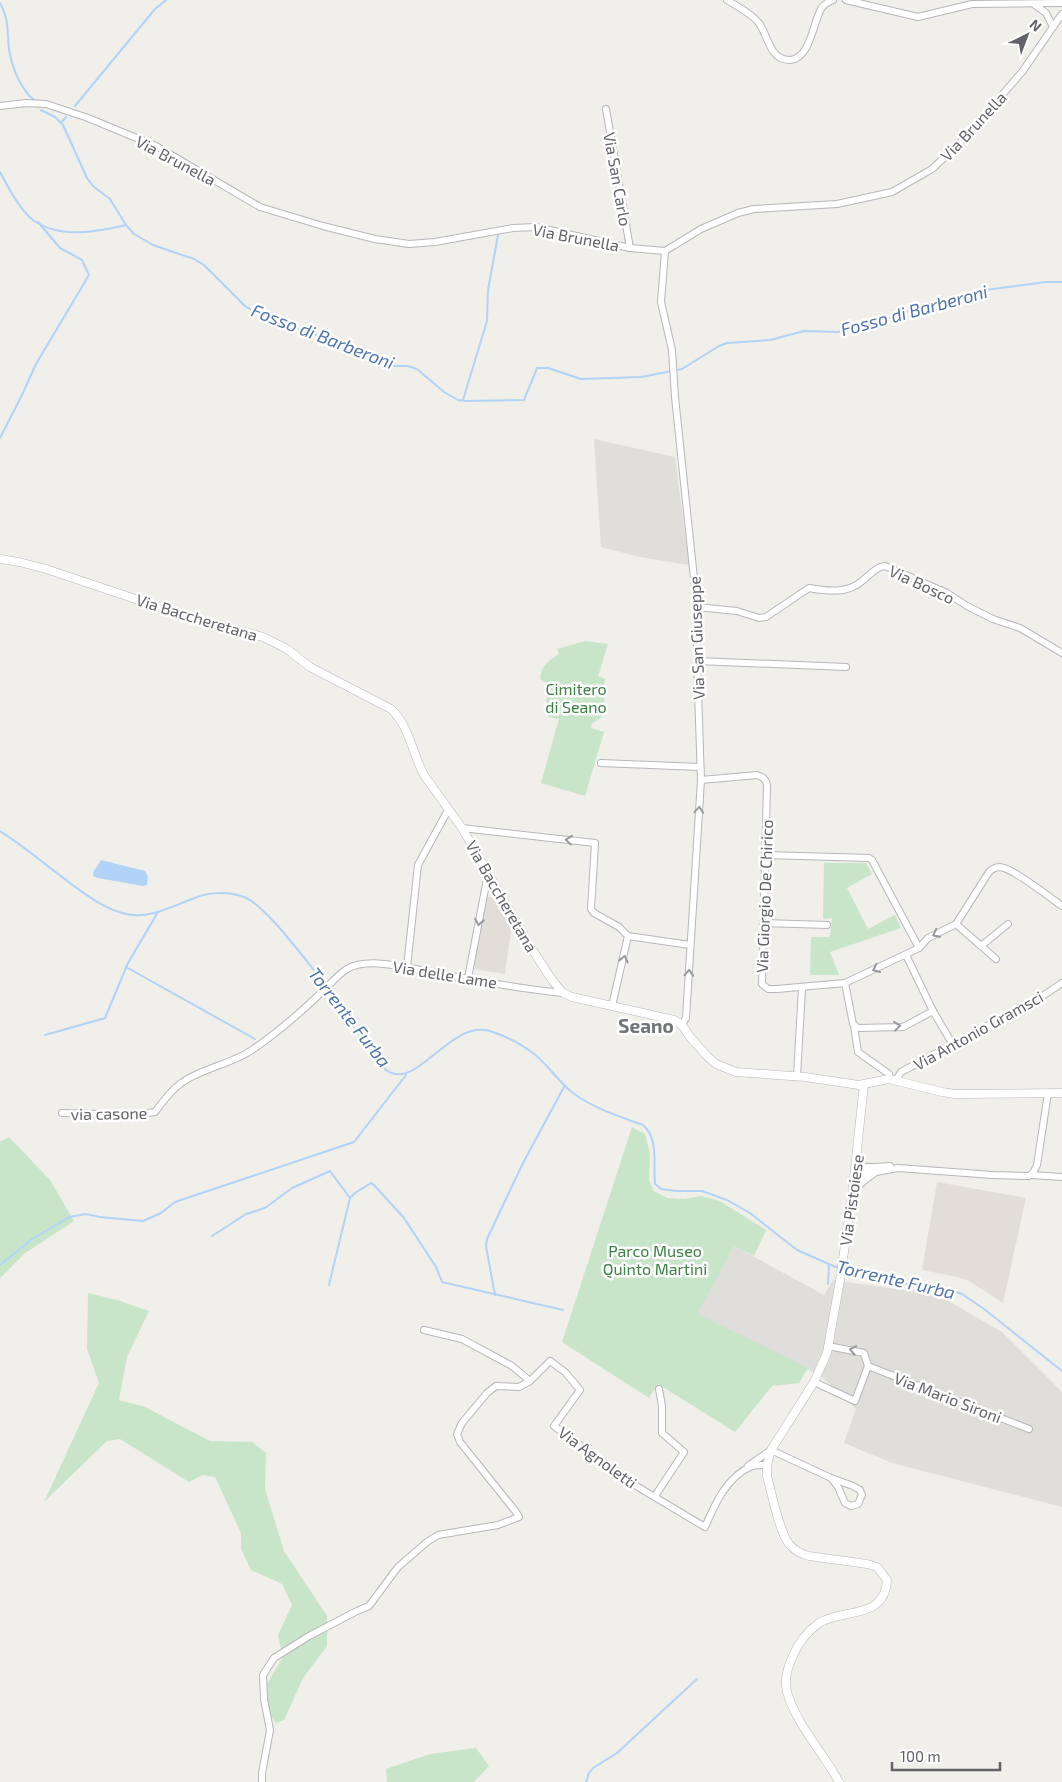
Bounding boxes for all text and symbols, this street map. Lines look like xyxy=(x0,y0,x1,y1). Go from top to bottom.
north arrow xyxy=(1002,10,1052,60)
text: N xyxy=(1027,15,1045,35)
street label: Via Brunella xyxy=(936,87,1010,165)
street label: Via Brunella xyxy=(133,131,219,189)
street label: Via San Carlo xyxy=(600,131,636,227)
street label: Via Brunella xyxy=(531,219,621,255)
water label: Fosso di Barberoni xyxy=(838,280,990,340)
water label: Fosso di Barberoni xyxy=(248,299,398,374)
street label: Via Bosco xyxy=(886,561,958,607)
street label: Via San Giuseppe xyxy=(684,576,708,700)
street label: Via Baccheretana xyxy=(134,590,260,644)
park label: Cimitero di Seano xyxy=(545,679,607,716)
one-way arrow xyxy=(694,806,705,814)
street label: Via Giorgio De Chirico xyxy=(752,819,776,973)
one-way arrow xyxy=(564,835,572,846)
street label: Via Baccheretana xyxy=(462,837,542,955)
one-way arrow xyxy=(474,917,484,926)
one-way arrow xyxy=(932,928,941,938)
one-way arrow xyxy=(618,954,629,963)
street label: Via delle Lame xyxy=(392,956,498,992)
water label: Torrente Furba xyxy=(304,963,396,1071)
one-way arrow xyxy=(872,963,881,973)
one-way arrow xyxy=(683,968,694,976)
street label: Via Antonio Gramsci xyxy=(910,986,1046,1074)
district label: Seano xyxy=(618,1014,674,1037)
one-way arrow xyxy=(894,1021,902,1032)
street label: via casone xyxy=(71,1103,147,1123)
street label: Via Pistoiese xyxy=(835,1153,867,1247)
park label: Parco Museo Quinto Martini xyxy=(603,1241,707,1279)
water label: Torrente Furba xyxy=(835,1255,957,1303)
one-way arrow xyxy=(848,1346,857,1356)
street label: Via Mario Sironi xyxy=(892,1368,1004,1426)
street label: Via Agnoletti xyxy=(555,1422,641,1492)
scale bar xyxy=(892,1740,1000,1772)
text: 100 m xyxy=(900,1747,941,1765)

